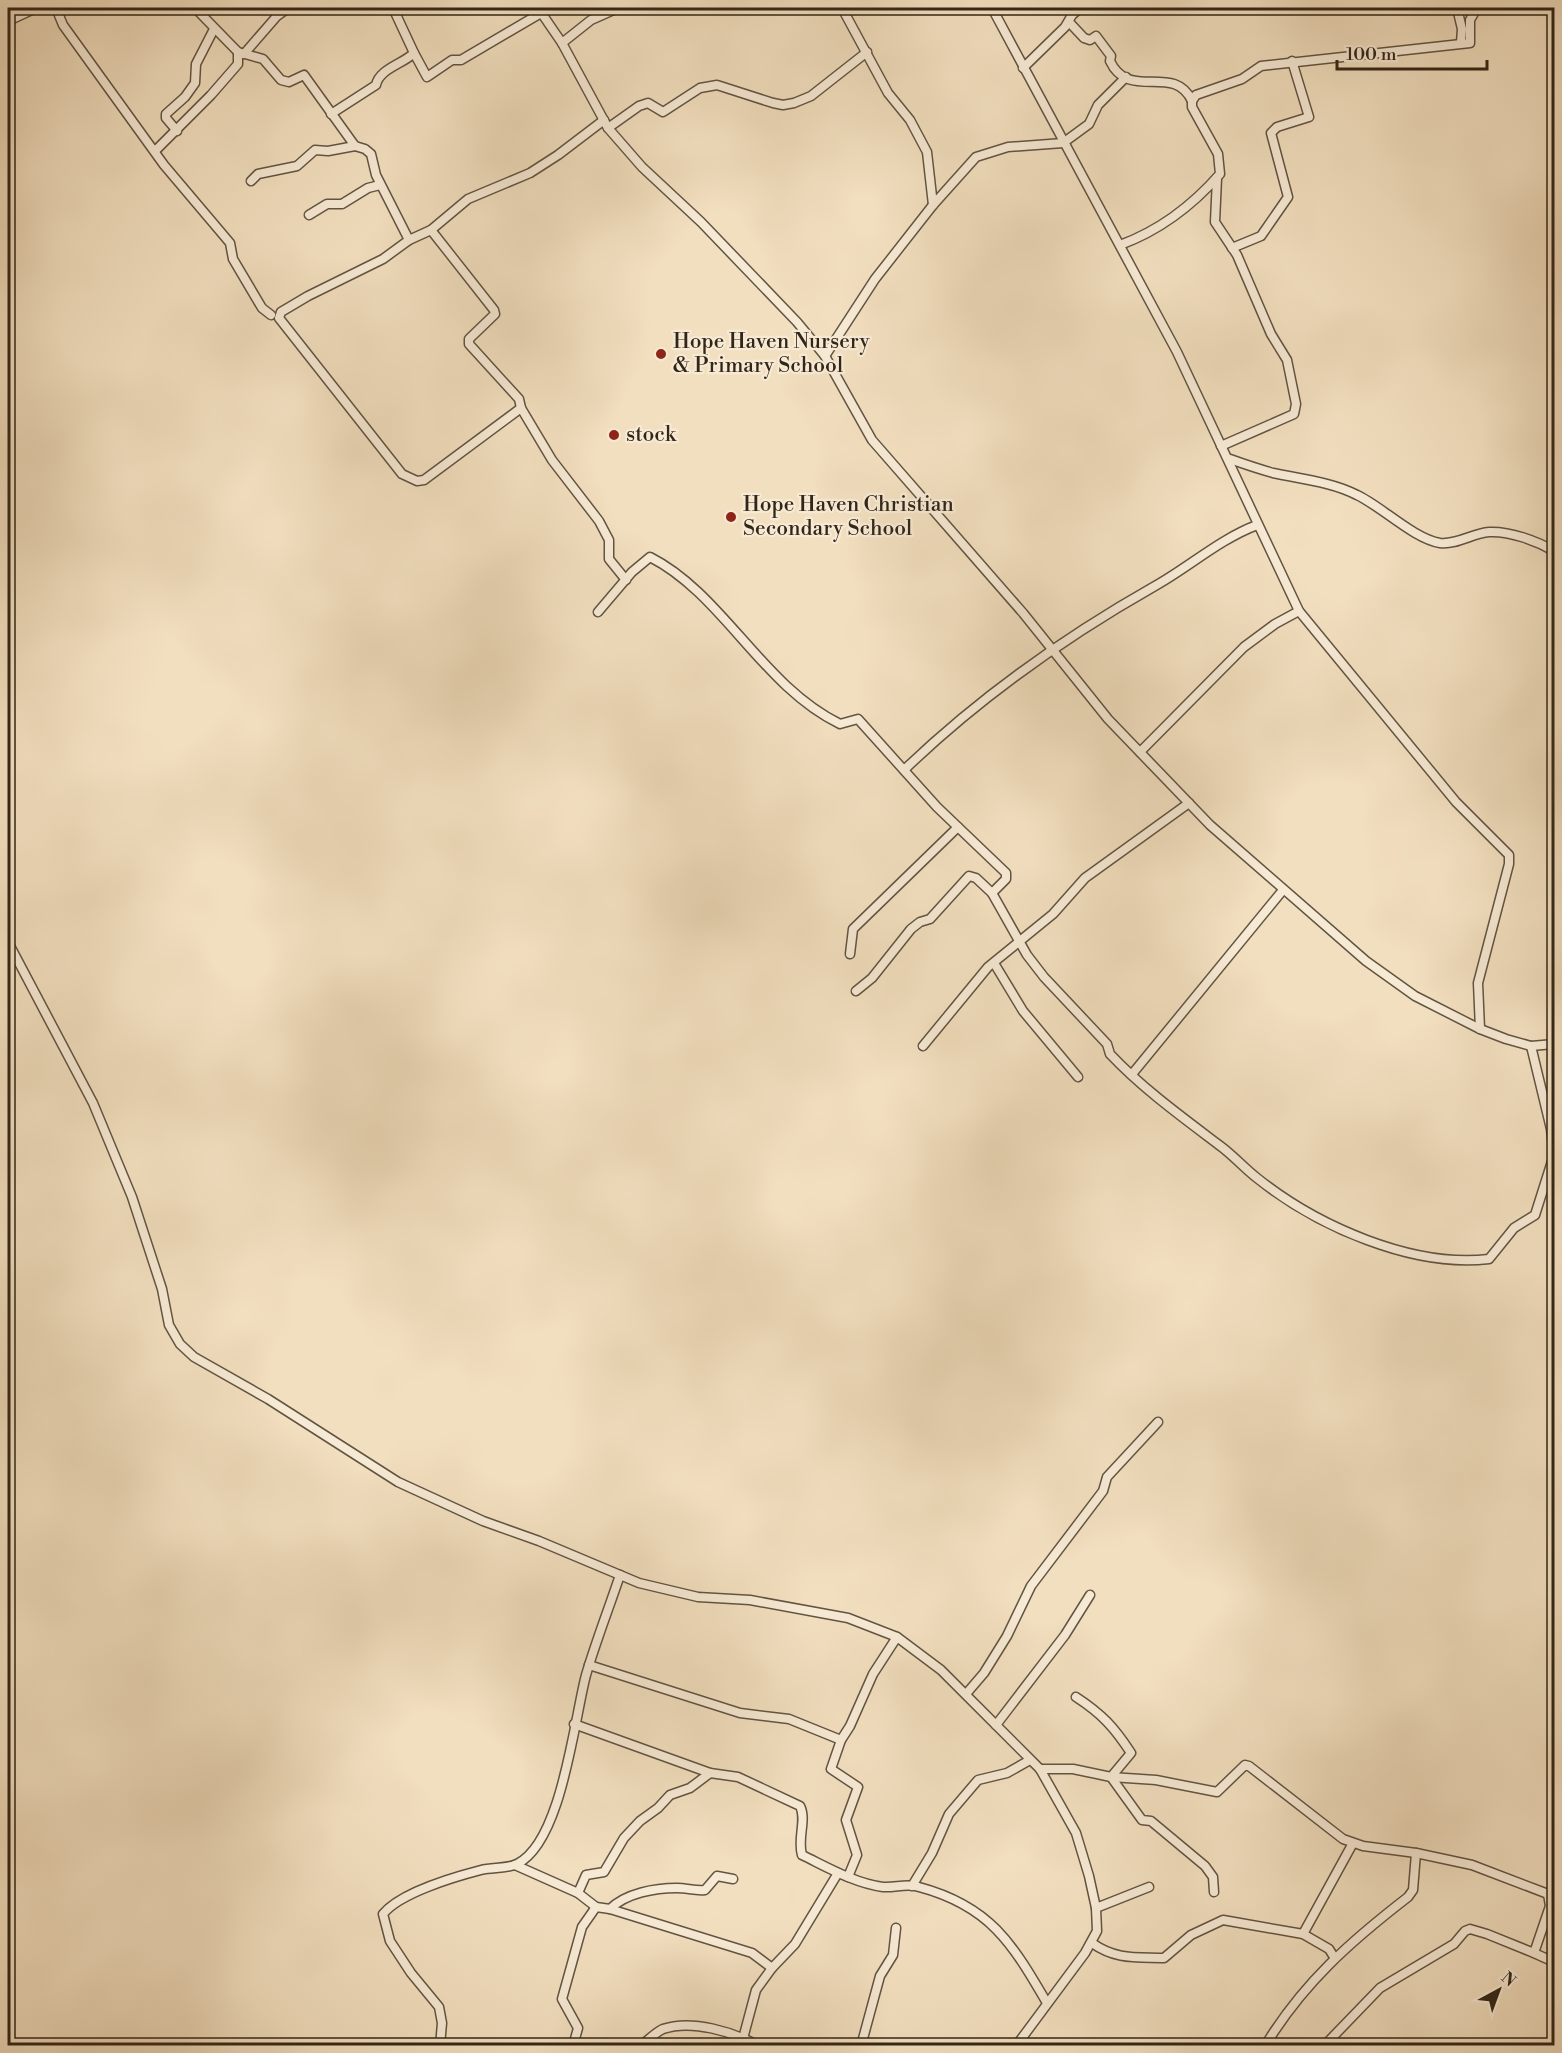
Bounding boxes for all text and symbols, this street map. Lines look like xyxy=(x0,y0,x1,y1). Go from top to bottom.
scale bar xyxy=(1337,33,1487,71)
text: 100 m xyxy=(1346,43,1397,66)
place label: Hope Haven Nursery & Primary School xyxy=(673,329,871,379)
marker: Hope Haven Nursery & Primary School xyxy=(654,347,668,361)
place label: stock xyxy=(626,422,677,448)
marker: stock xyxy=(607,428,621,442)
place label: Hope Haven Christian Secondary School xyxy=(743,492,954,542)
marker: Hope Haven Christian Secondary School xyxy=(724,510,738,524)
north arrow xyxy=(1469,1960,1529,2020)
text: N xyxy=(1497,1968,1520,1991)

